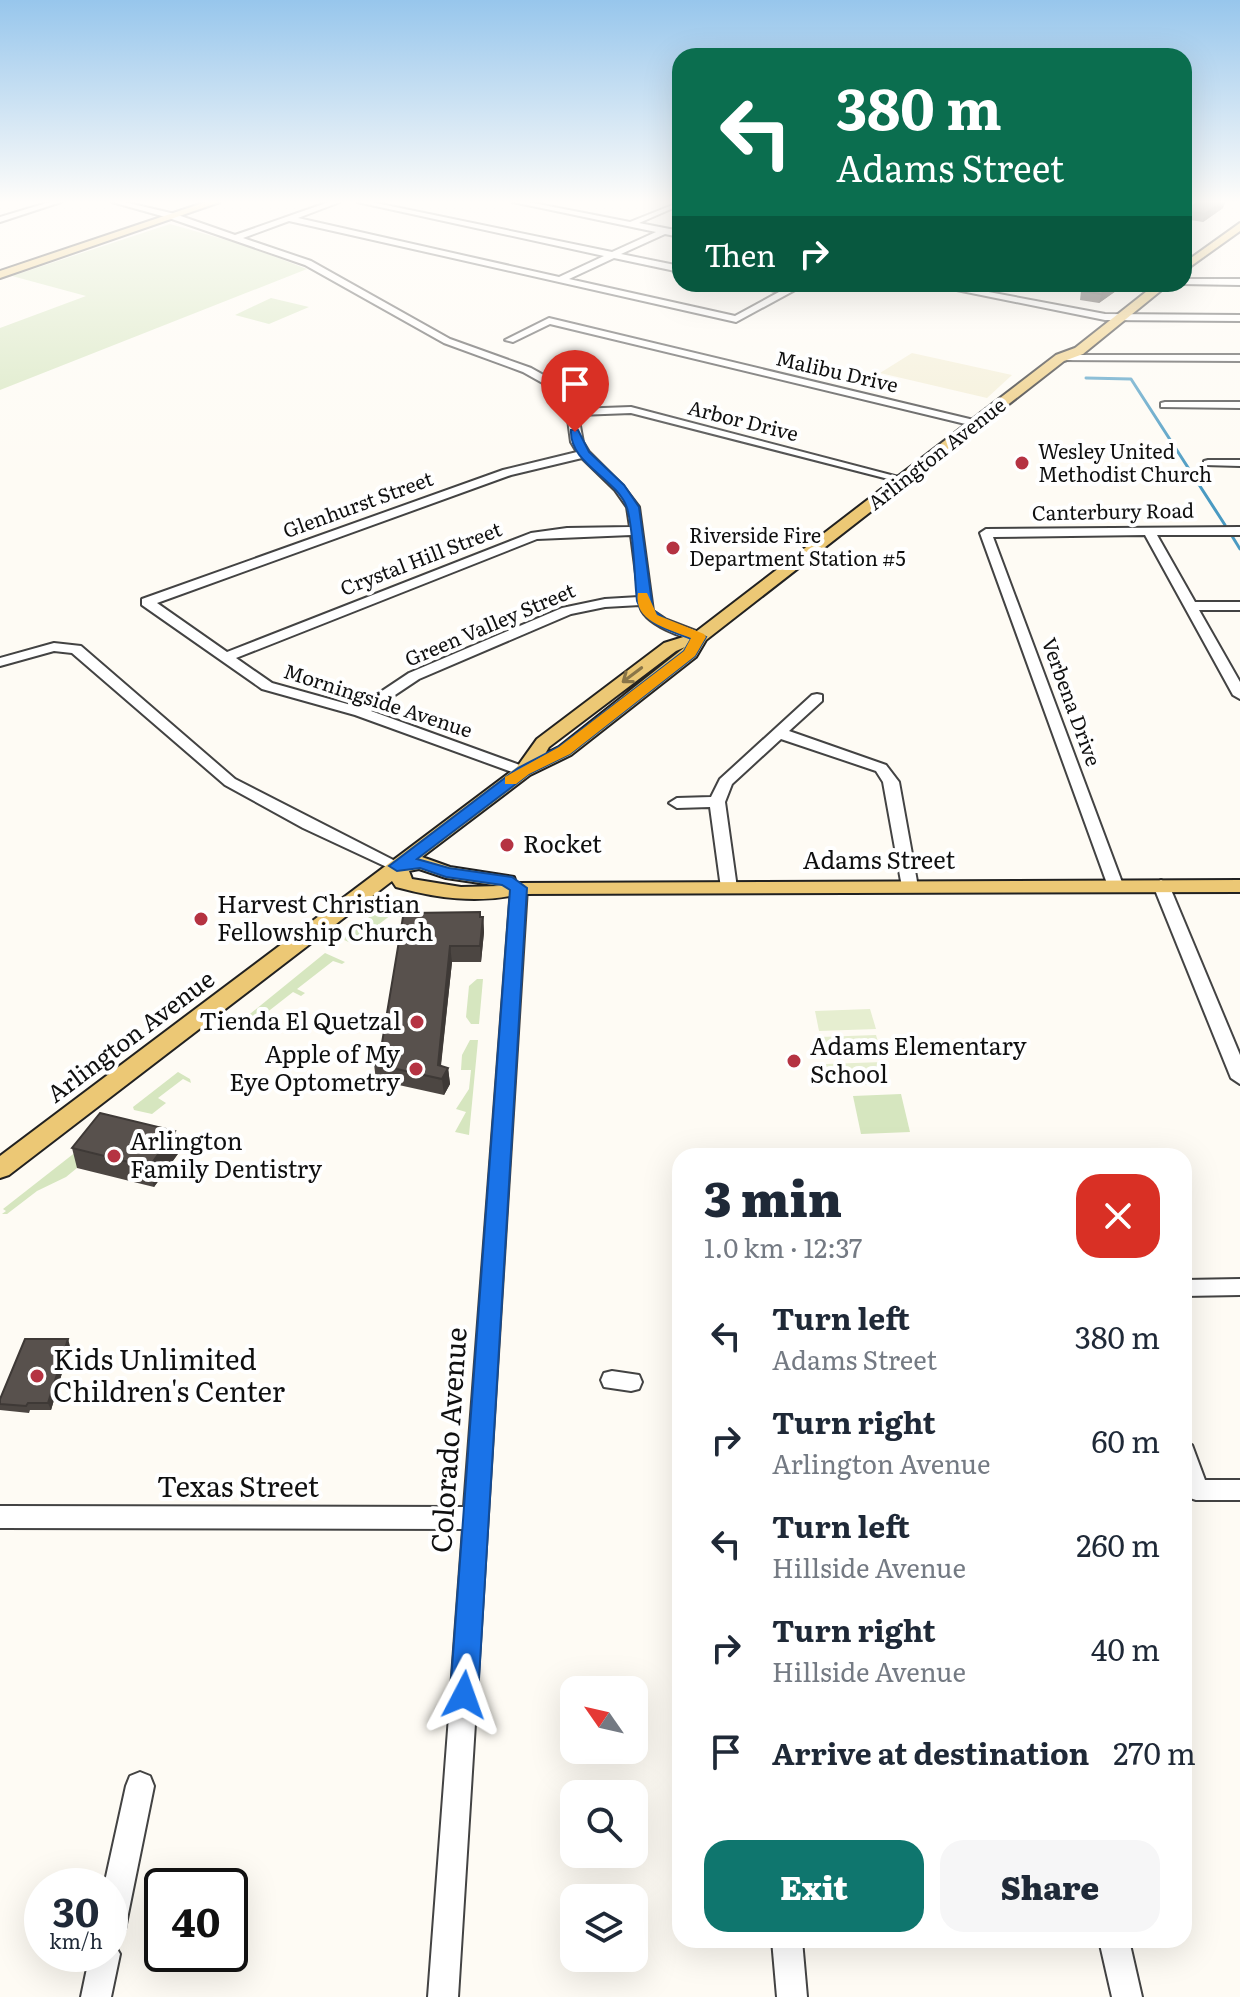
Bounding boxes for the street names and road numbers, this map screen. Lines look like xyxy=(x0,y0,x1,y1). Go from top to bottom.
street label: Malibu Drive xyxy=(773,341,902,399)
street label: Arlington Avenue xyxy=(860,389,1011,516)
street label: Arbor Drive xyxy=(685,391,802,447)
street label: Glenhurst Street xyxy=(278,462,437,544)
street label: Canterbury Road xyxy=(1031,494,1194,526)
street label: Crystal Hill Street xyxy=(335,513,505,602)
street label: Green Valley Street xyxy=(399,574,579,673)
street label: Verbena Drive xyxy=(1036,633,1110,770)
street label: Morningside Avenue xyxy=(280,654,477,744)
street label: Adams Street xyxy=(803,841,955,876)
street label: Arlington Avenue xyxy=(38,960,221,1110)
street label: Colorado Avenue xyxy=(418,1326,476,1554)
street label: Texas Street xyxy=(157,1464,320,1506)

